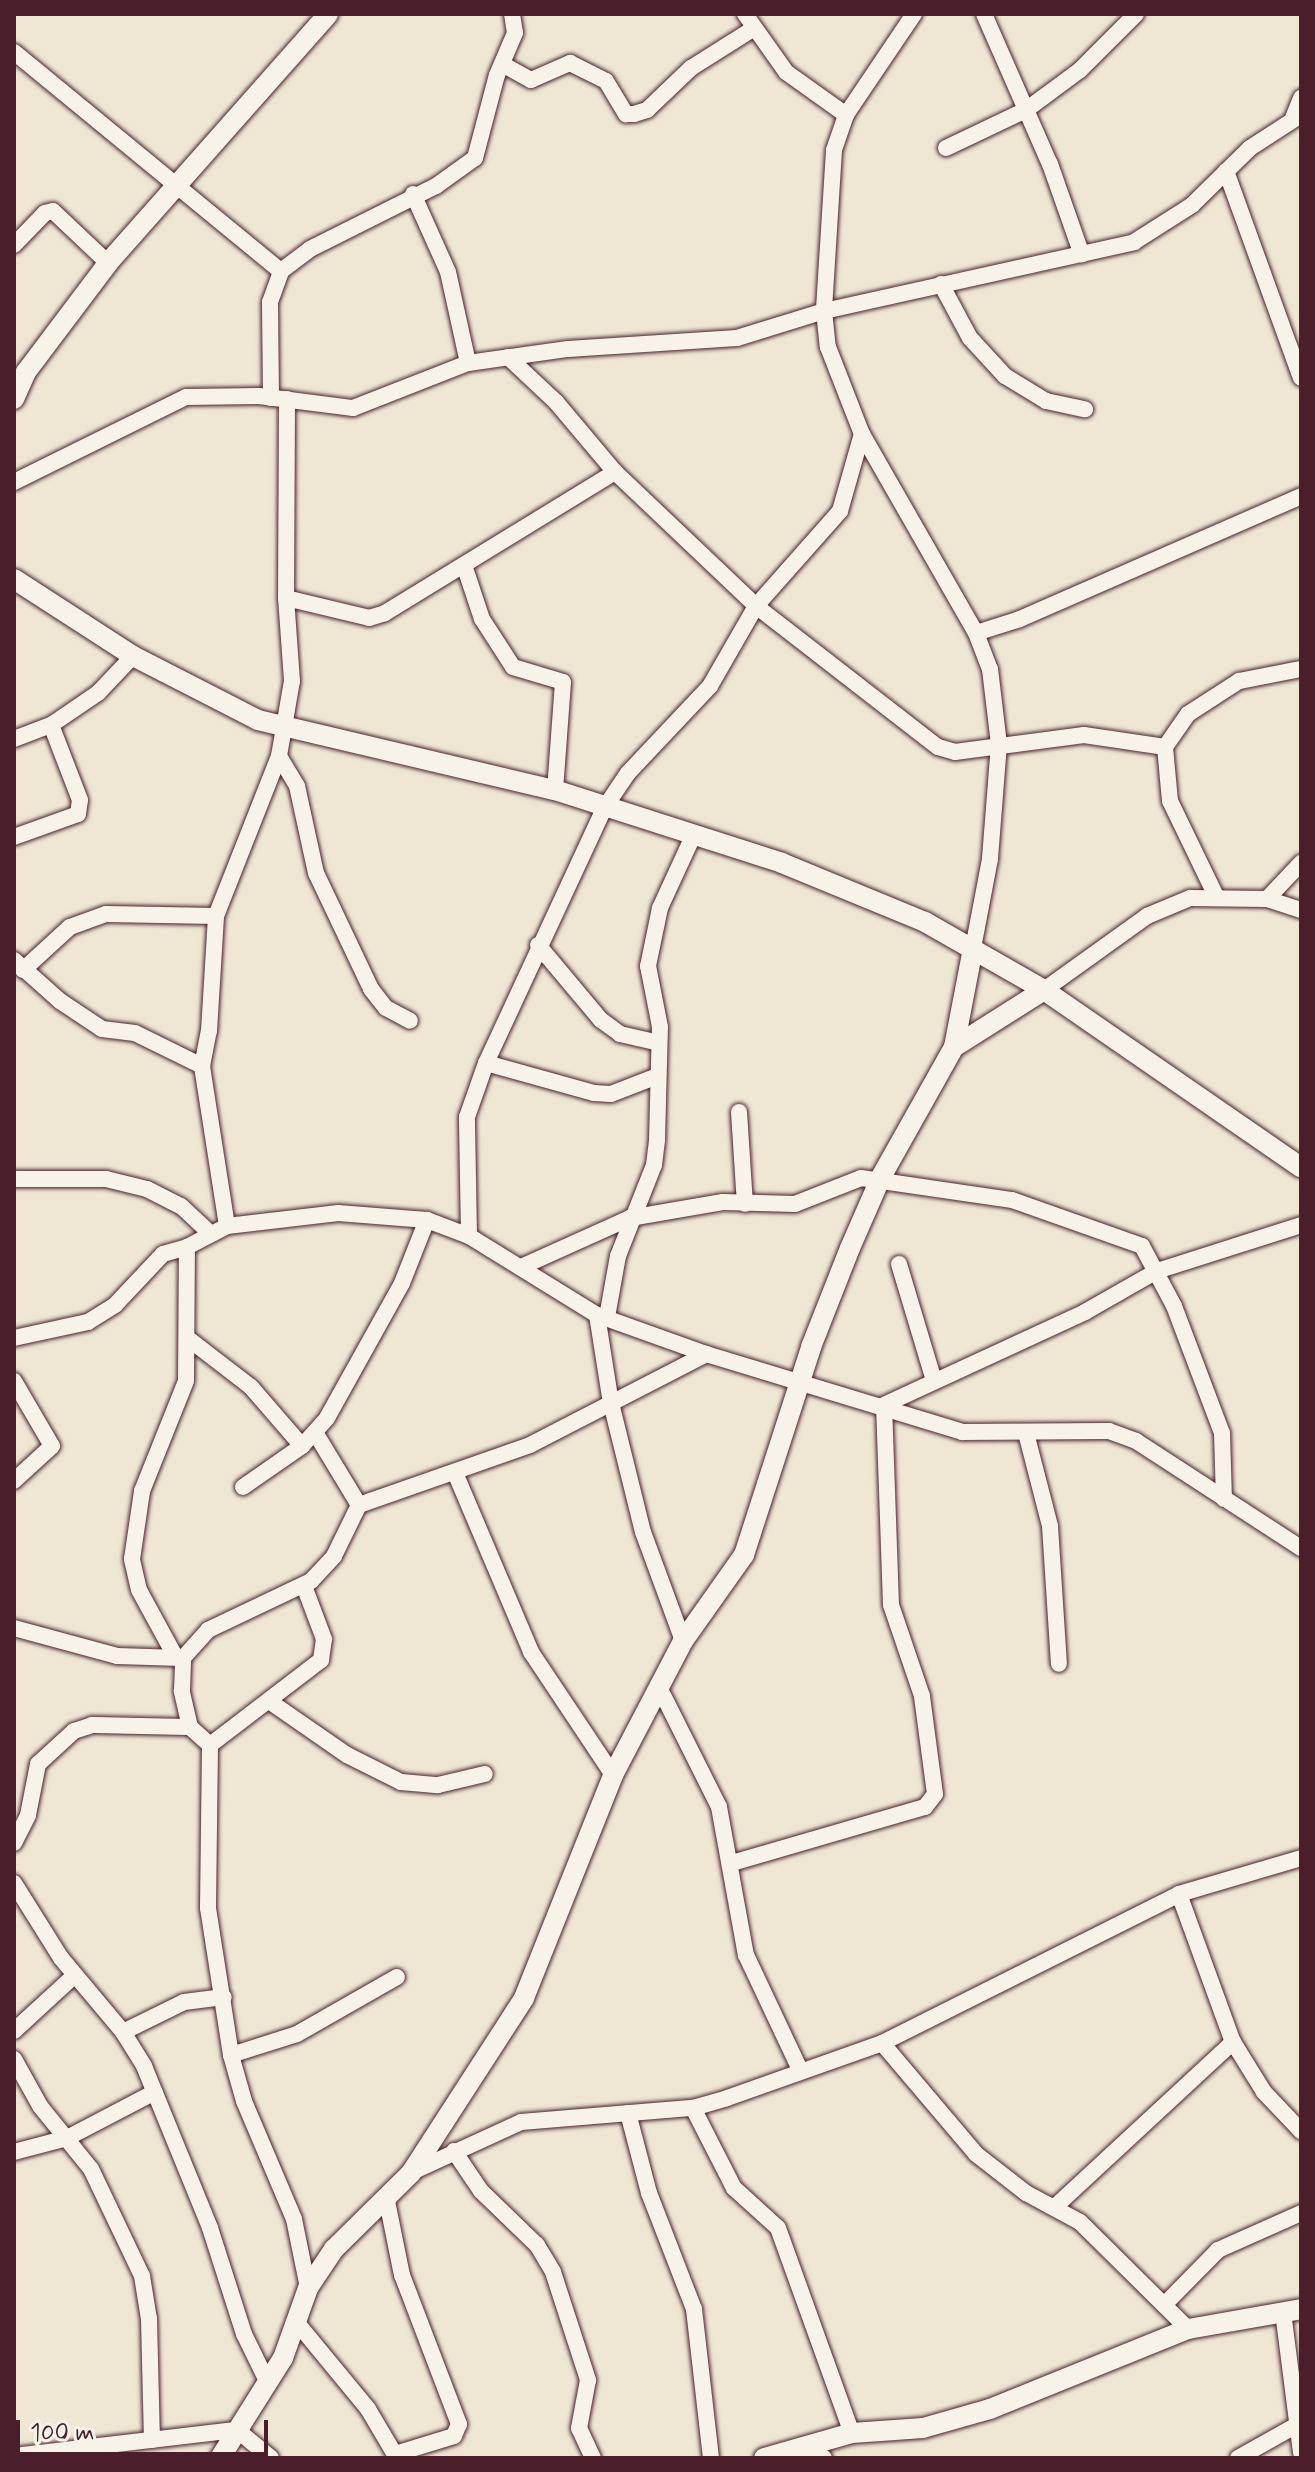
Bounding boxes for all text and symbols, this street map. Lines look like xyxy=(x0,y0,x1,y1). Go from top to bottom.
scale bar xyxy=(20,2404,272,2454)
text: 100 m xyxy=(30,2418,94,2449)

